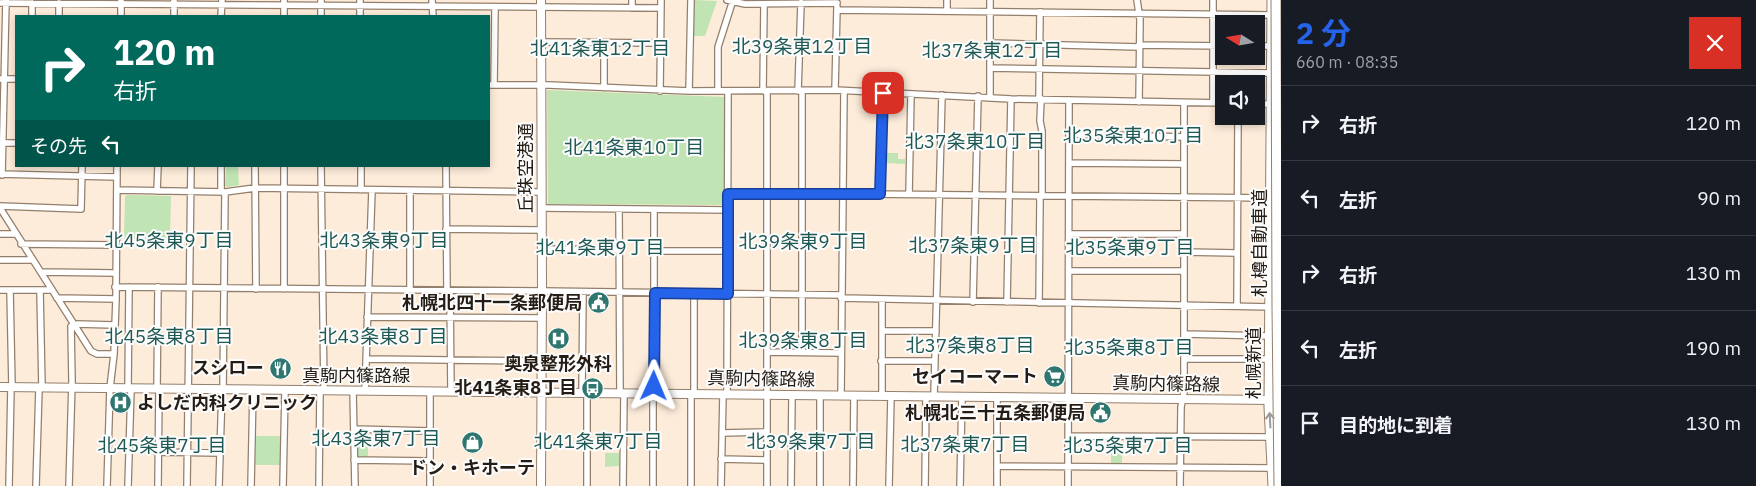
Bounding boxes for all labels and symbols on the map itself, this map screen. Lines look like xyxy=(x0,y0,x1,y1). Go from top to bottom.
north arrow xyxy=(1215,15,1265,65)
district label: 北39条東12丁目 xyxy=(732,34,872,58)
district label: 北41条東12丁目 xyxy=(530,36,670,60)
district label: 北37条東12丁目 xyxy=(922,38,1062,62)
pin xyxy=(862,72,904,114)
street label: 丘珠空港通 xyxy=(514,123,537,213)
district label: 北35条東10丁目 xyxy=(1063,123,1203,147)
district label: 北37条東10丁目 xyxy=(905,129,1045,153)
district label: 北41条東10丁目 xyxy=(564,135,704,159)
street label: 札樽自動車道 xyxy=(1248,189,1271,297)
district label: 北45条東9丁目 xyxy=(104,228,234,252)
district label: 北43条東9丁目 xyxy=(319,228,449,252)
district label: 北39条東9丁目 xyxy=(738,229,868,253)
district label: 北37条東9丁目 xyxy=(908,233,1038,257)
district label: 北41条東9丁目 xyxy=(535,235,665,259)
district label: 北35条東9丁目 xyxy=(1065,235,1195,259)
place label: 札幌北四十一条郵便局 xyxy=(402,291,582,314)
public building icon: 札幌北四十一条郵便局 xyxy=(586,291,610,315)
district label: 北45条東8丁目 xyxy=(104,324,234,348)
district label: 北43条東8丁目 xyxy=(318,324,448,348)
hospital icon: 奥泉整形外科 xyxy=(546,327,570,351)
street label: 札幌新道 xyxy=(1242,327,1265,399)
district label: 北39条東8丁目 xyxy=(738,328,868,352)
district label: 北37条東8丁目 xyxy=(905,333,1035,357)
district label: 北35条東8丁目 xyxy=(1064,335,1194,359)
place label: 奥泉整形外科 xyxy=(504,352,612,375)
place label: スシロー xyxy=(192,356,264,379)
restaurant icon: スシロー xyxy=(268,356,292,380)
position arrow xyxy=(627,359,679,411)
street label: 真駒内篠路線 xyxy=(302,364,410,387)
place label: セイコーマート xyxy=(912,365,1038,388)
supermarket icon: セイコーマート xyxy=(1042,365,1066,389)
street label: 真駒内篠路線 xyxy=(707,366,815,391)
street label: 真駒内篠路線 xyxy=(1112,371,1220,396)
place label: 北41条東8丁目 xyxy=(455,376,577,399)
bus stop icon: 北41条東8丁目 xyxy=(581,376,605,400)
hospital icon: よしだ内科クリニック xyxy=(109,391,133,415)
place label: よしだ内科クリニック xyxy=(137,391,317,414)
place label: 札幌北三十五条郵便局 xyxy=(905,401,1085,424)
public building icon: 札幌北三十五条郵便局 xyxy=(1089,401,1113,425)
one-way arrow xyxy=(1265,412,1275,428)
district label: 北43条東7丁目 xyxy=(311,426,441,450)
district label: 北41条東7丁目 xyxy=(533,429,663,453)
district label: 北39条東7丁目 xyxy=(746,429,876,453)
shop icon: ドン・キホーテ xyxy=(460,431,484,455)
district label: 北37条東7丁目 xyxy=(900,432,1030,456)
district label: 北45条東7丁目 xyxy=(97,433,227,457)
district label: 北35条東7丁目 xyxy=(1063,433,1193,457)
place label: ドン・キホーテ xyxy=(409,456,535,479)

